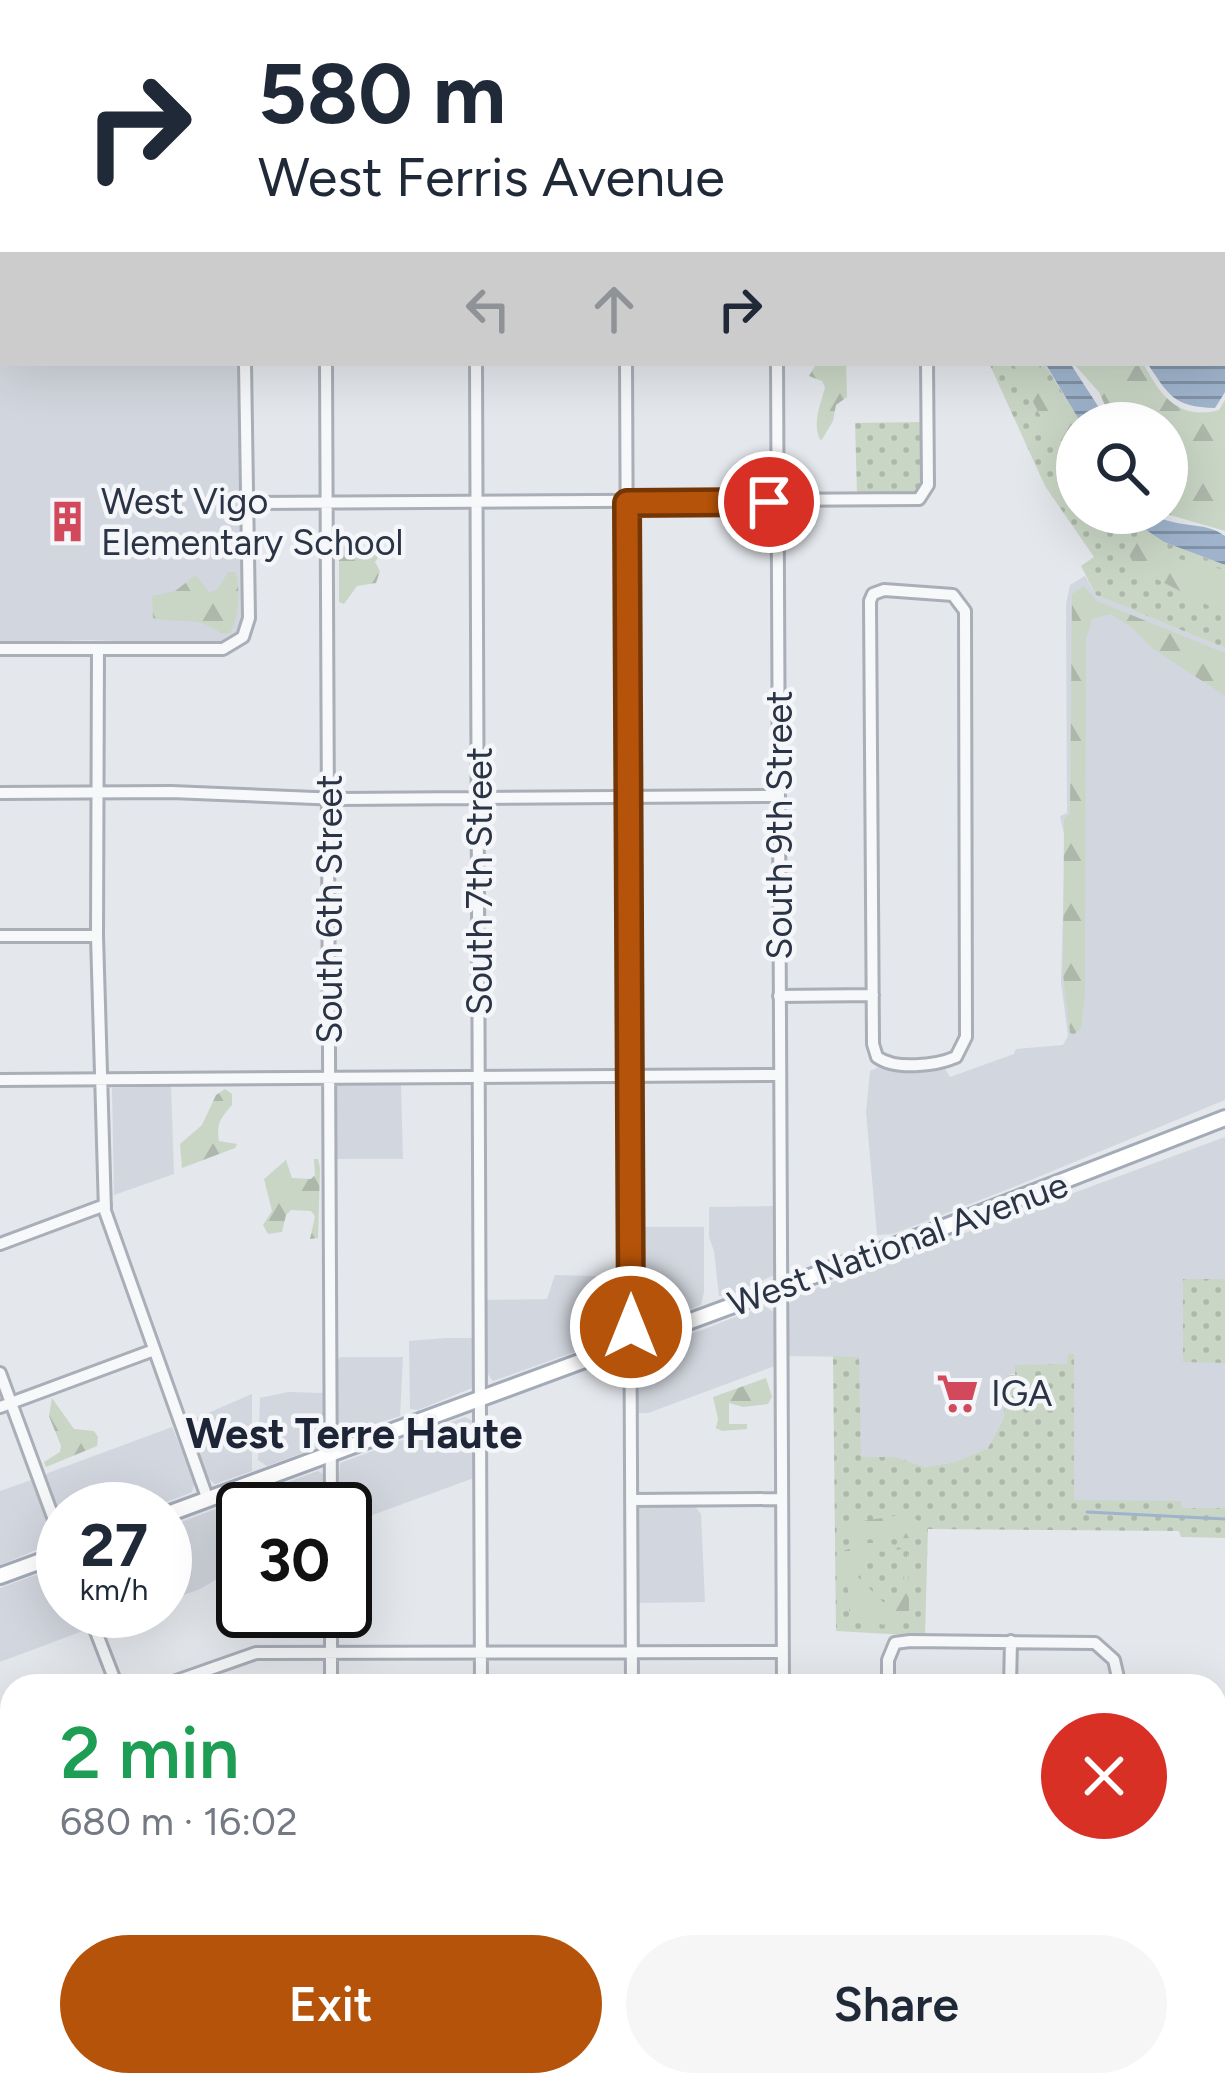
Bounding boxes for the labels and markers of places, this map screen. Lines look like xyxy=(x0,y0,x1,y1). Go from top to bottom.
pin xyxy=(718,451,820,553)
place label: West Vigo Elementary School xyxy=(101,480,404,564)
building icon: West Vigo Elementary School xyxy=(44,499,90,545)
supermarket icon: IGA xyxy=(934,1370,980,1416)
place label: IGA xyxy=(991,1372,1053,1415)

